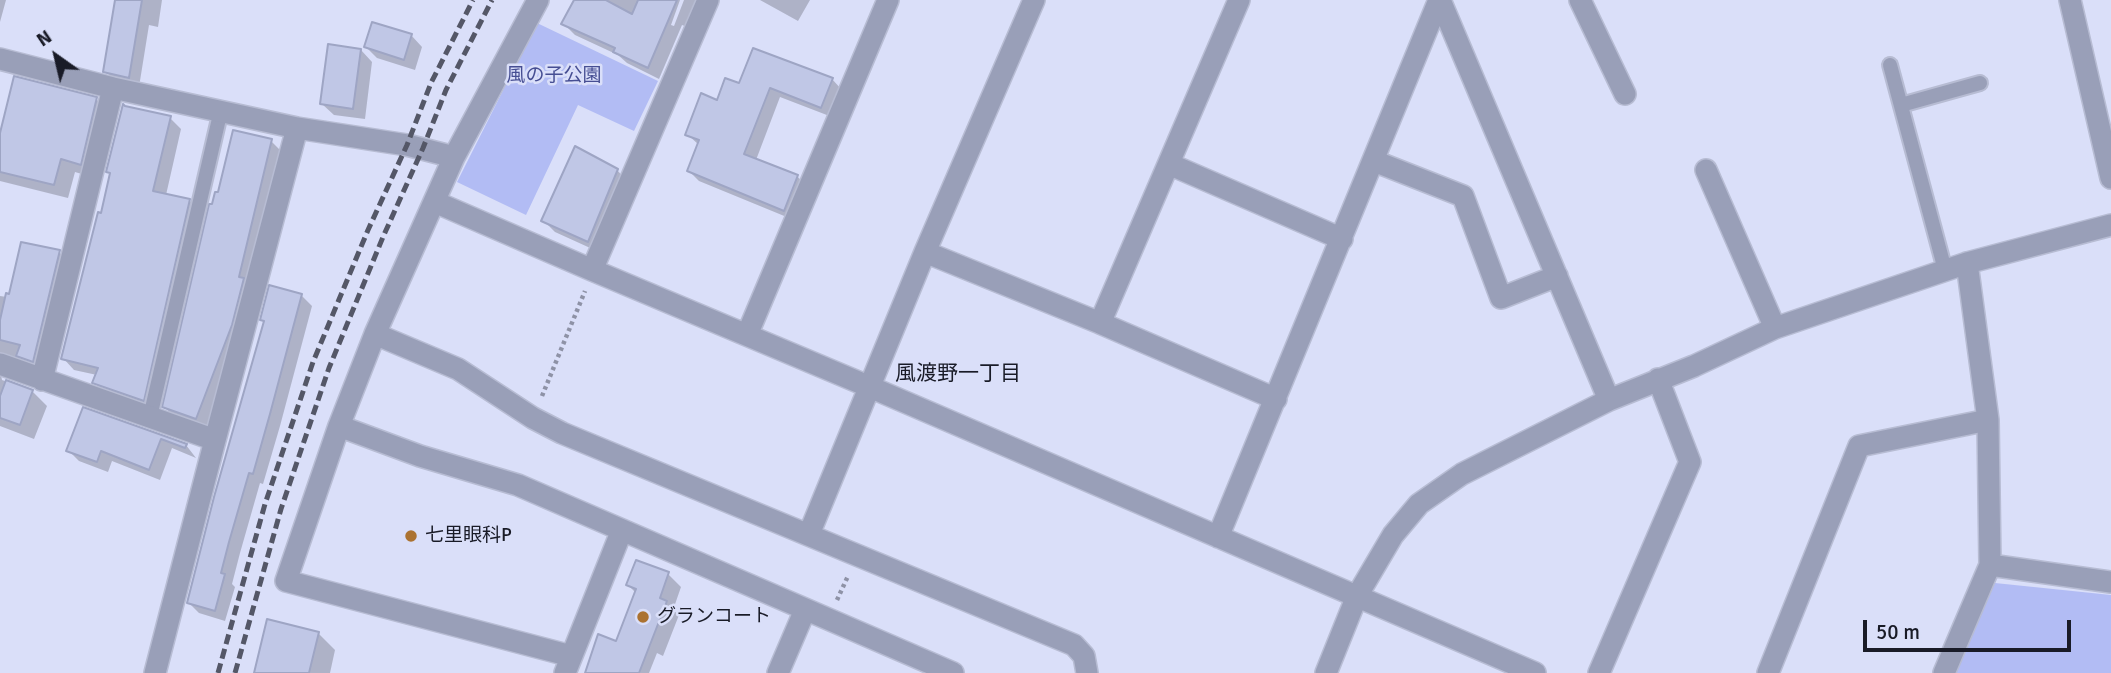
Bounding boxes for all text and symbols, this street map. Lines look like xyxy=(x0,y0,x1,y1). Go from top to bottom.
north arrow xyxy=(21,21,91,91)
text: N xyxy=(32,25,56,52)
park label: 風の子公園 xyxy=(507,65,601,87)
district label: 風渡野一丁目 xyxy=(895,361,1021,387)
place label: 七里眼科P xyxy=(425,525,512,547)
marker: 七里眼科P xyxy=(403,528,419,544)
place label: グランコート xyxy=(657,606,771,628)
scale bar xyxy=(1866,606,2074,650)
marker: グランコート xyxy=(635,609,651,625)
text: 50 m xyxy=(1876,619,1920,645)

